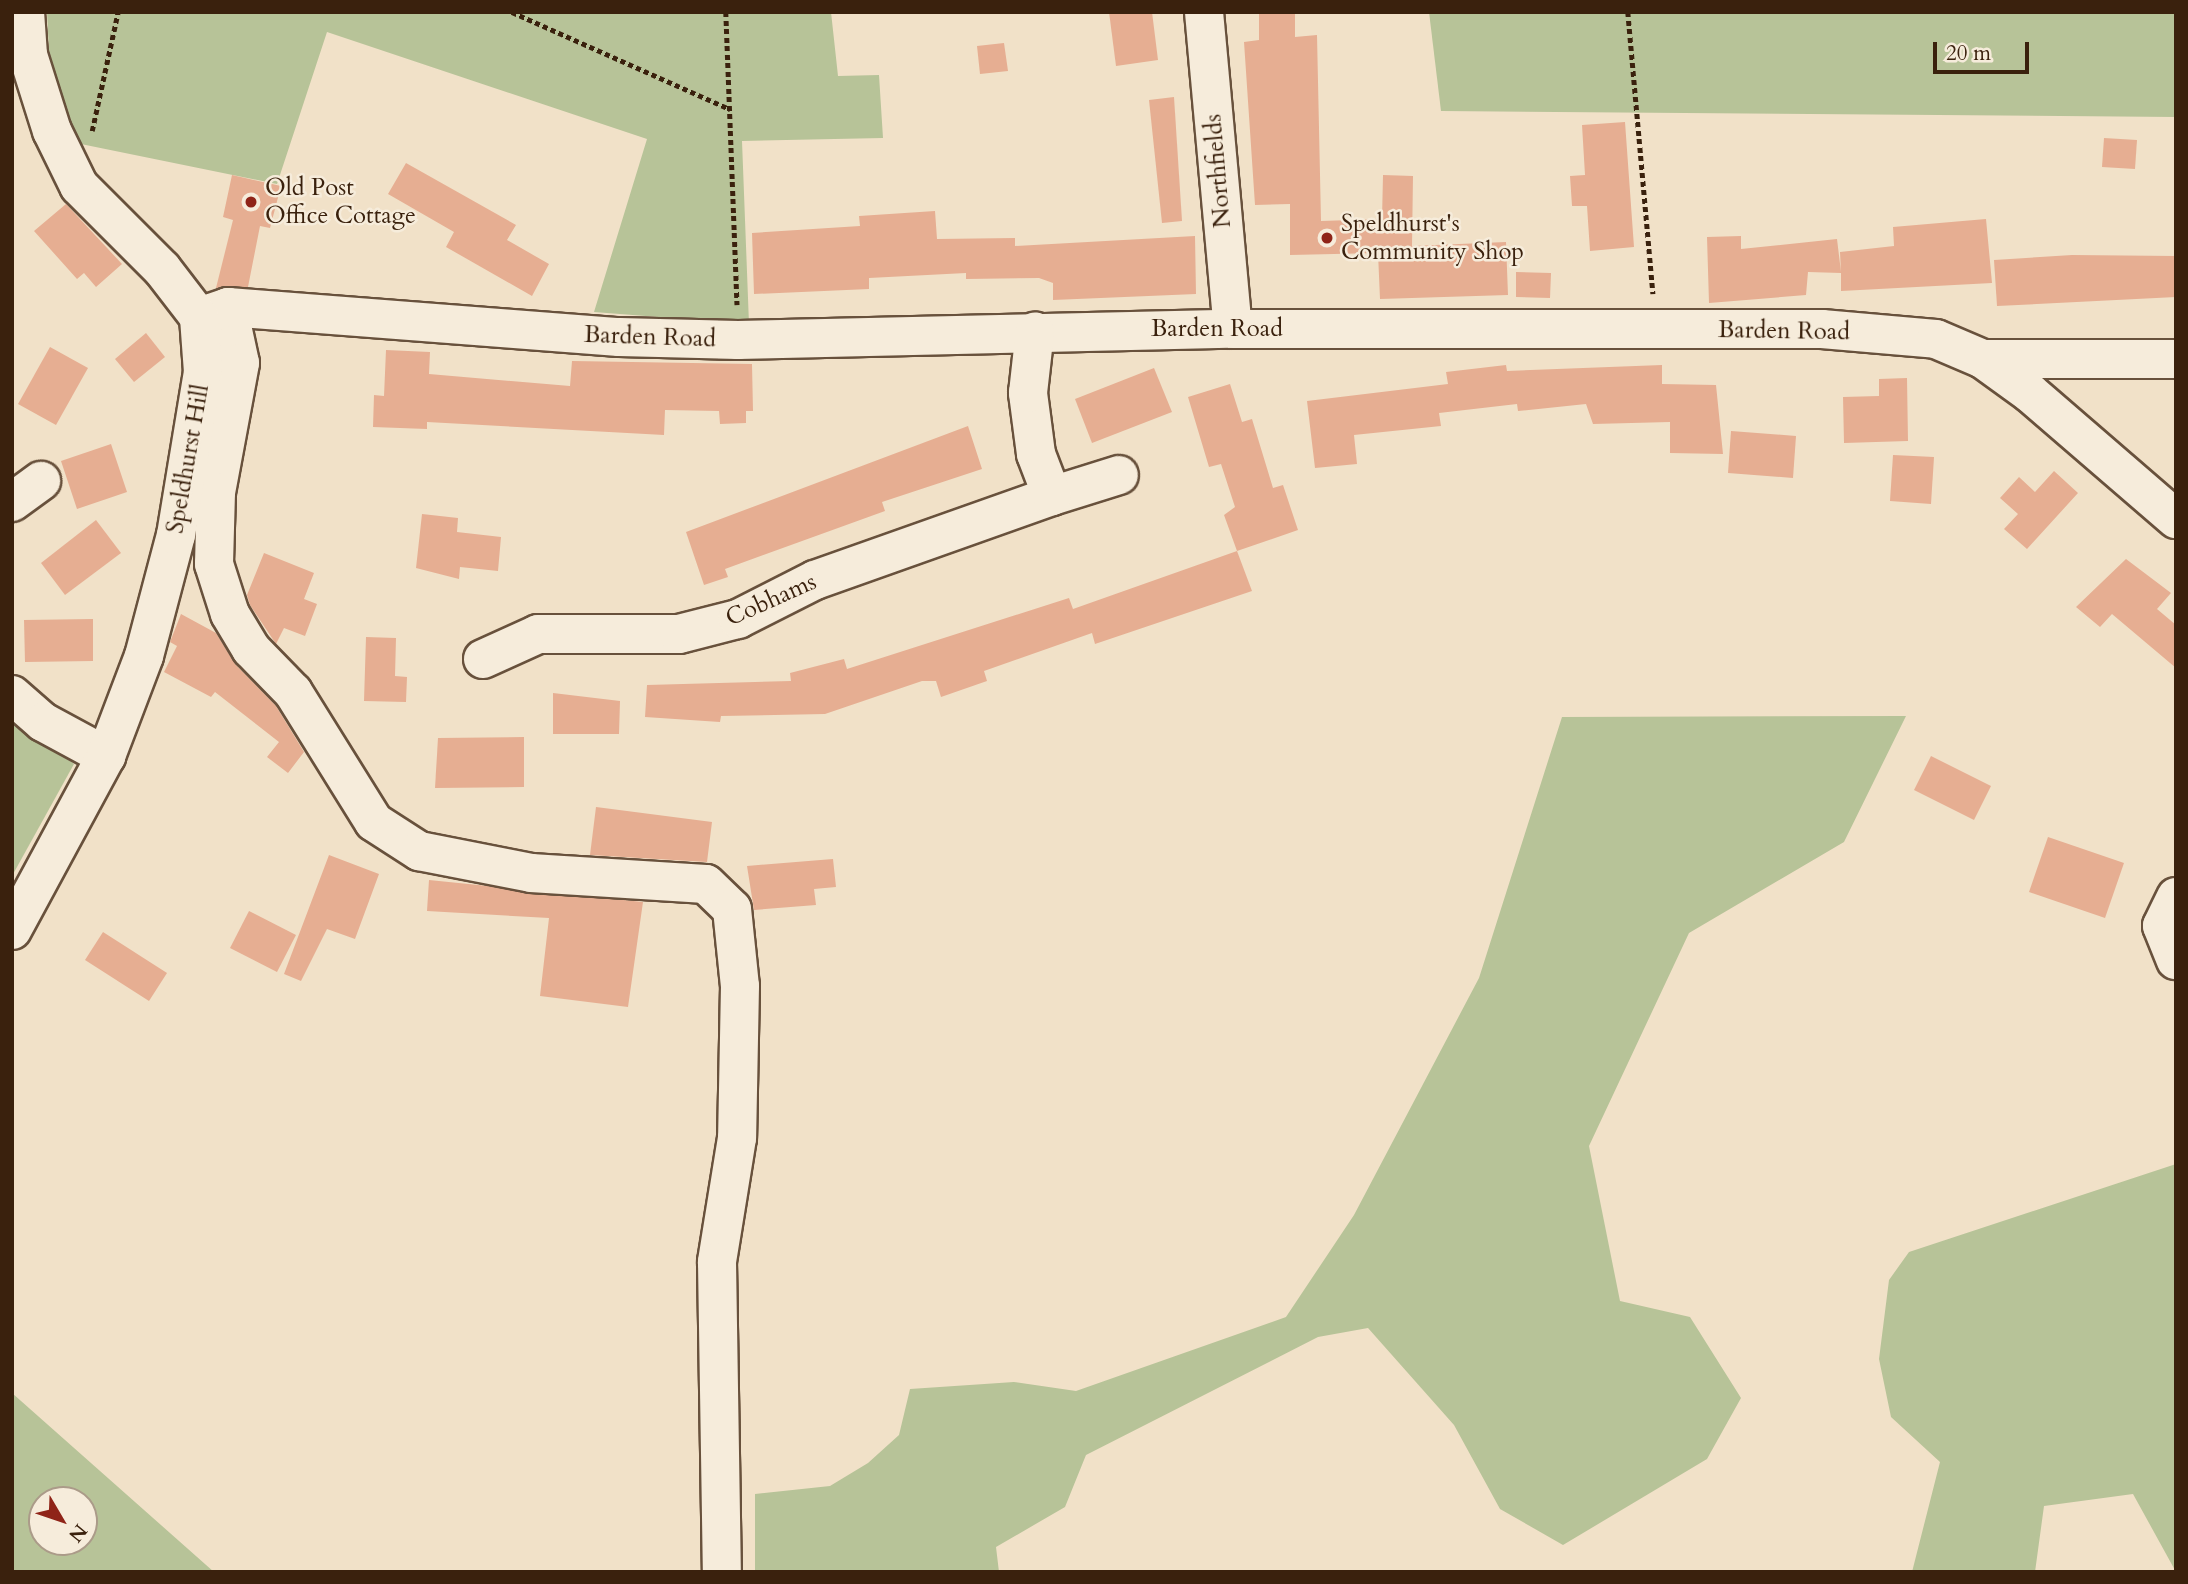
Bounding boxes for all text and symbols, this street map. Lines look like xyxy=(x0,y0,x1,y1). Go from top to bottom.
scale bar xyxy=(1936,28,2032,72)
text: 20 m xyxy=(1946,39,1991,68)
street label: Northfields xyxy=(1199,113,1237,229)
place label: Old Post Office Cottage xyxy=(265,174,416,230)
marker: Old Post Office Cottage xyxy=(243,194,259,210)
place label: Speldhurst's Community Shop xyxy=(1341,210,1524,266)
marker: Speldhurst's Community Shop xyxy=(1319,230,1335,246)
street label: Barden Road xyxy=(1151,315,1283,343)
street label: Barden Road xyxy=(1718,315,1850,347)
street label: Barden Road xyxy=(584,320,716,354)
street label: Speldhurst Hill xyxy=(161,382,215,536)
street label: Cobhams xyxy=(721,567,821,633)
north arrow xyxy=(28,1486,98,1556)
text: N xyxy=(62,1518,93,1548)

